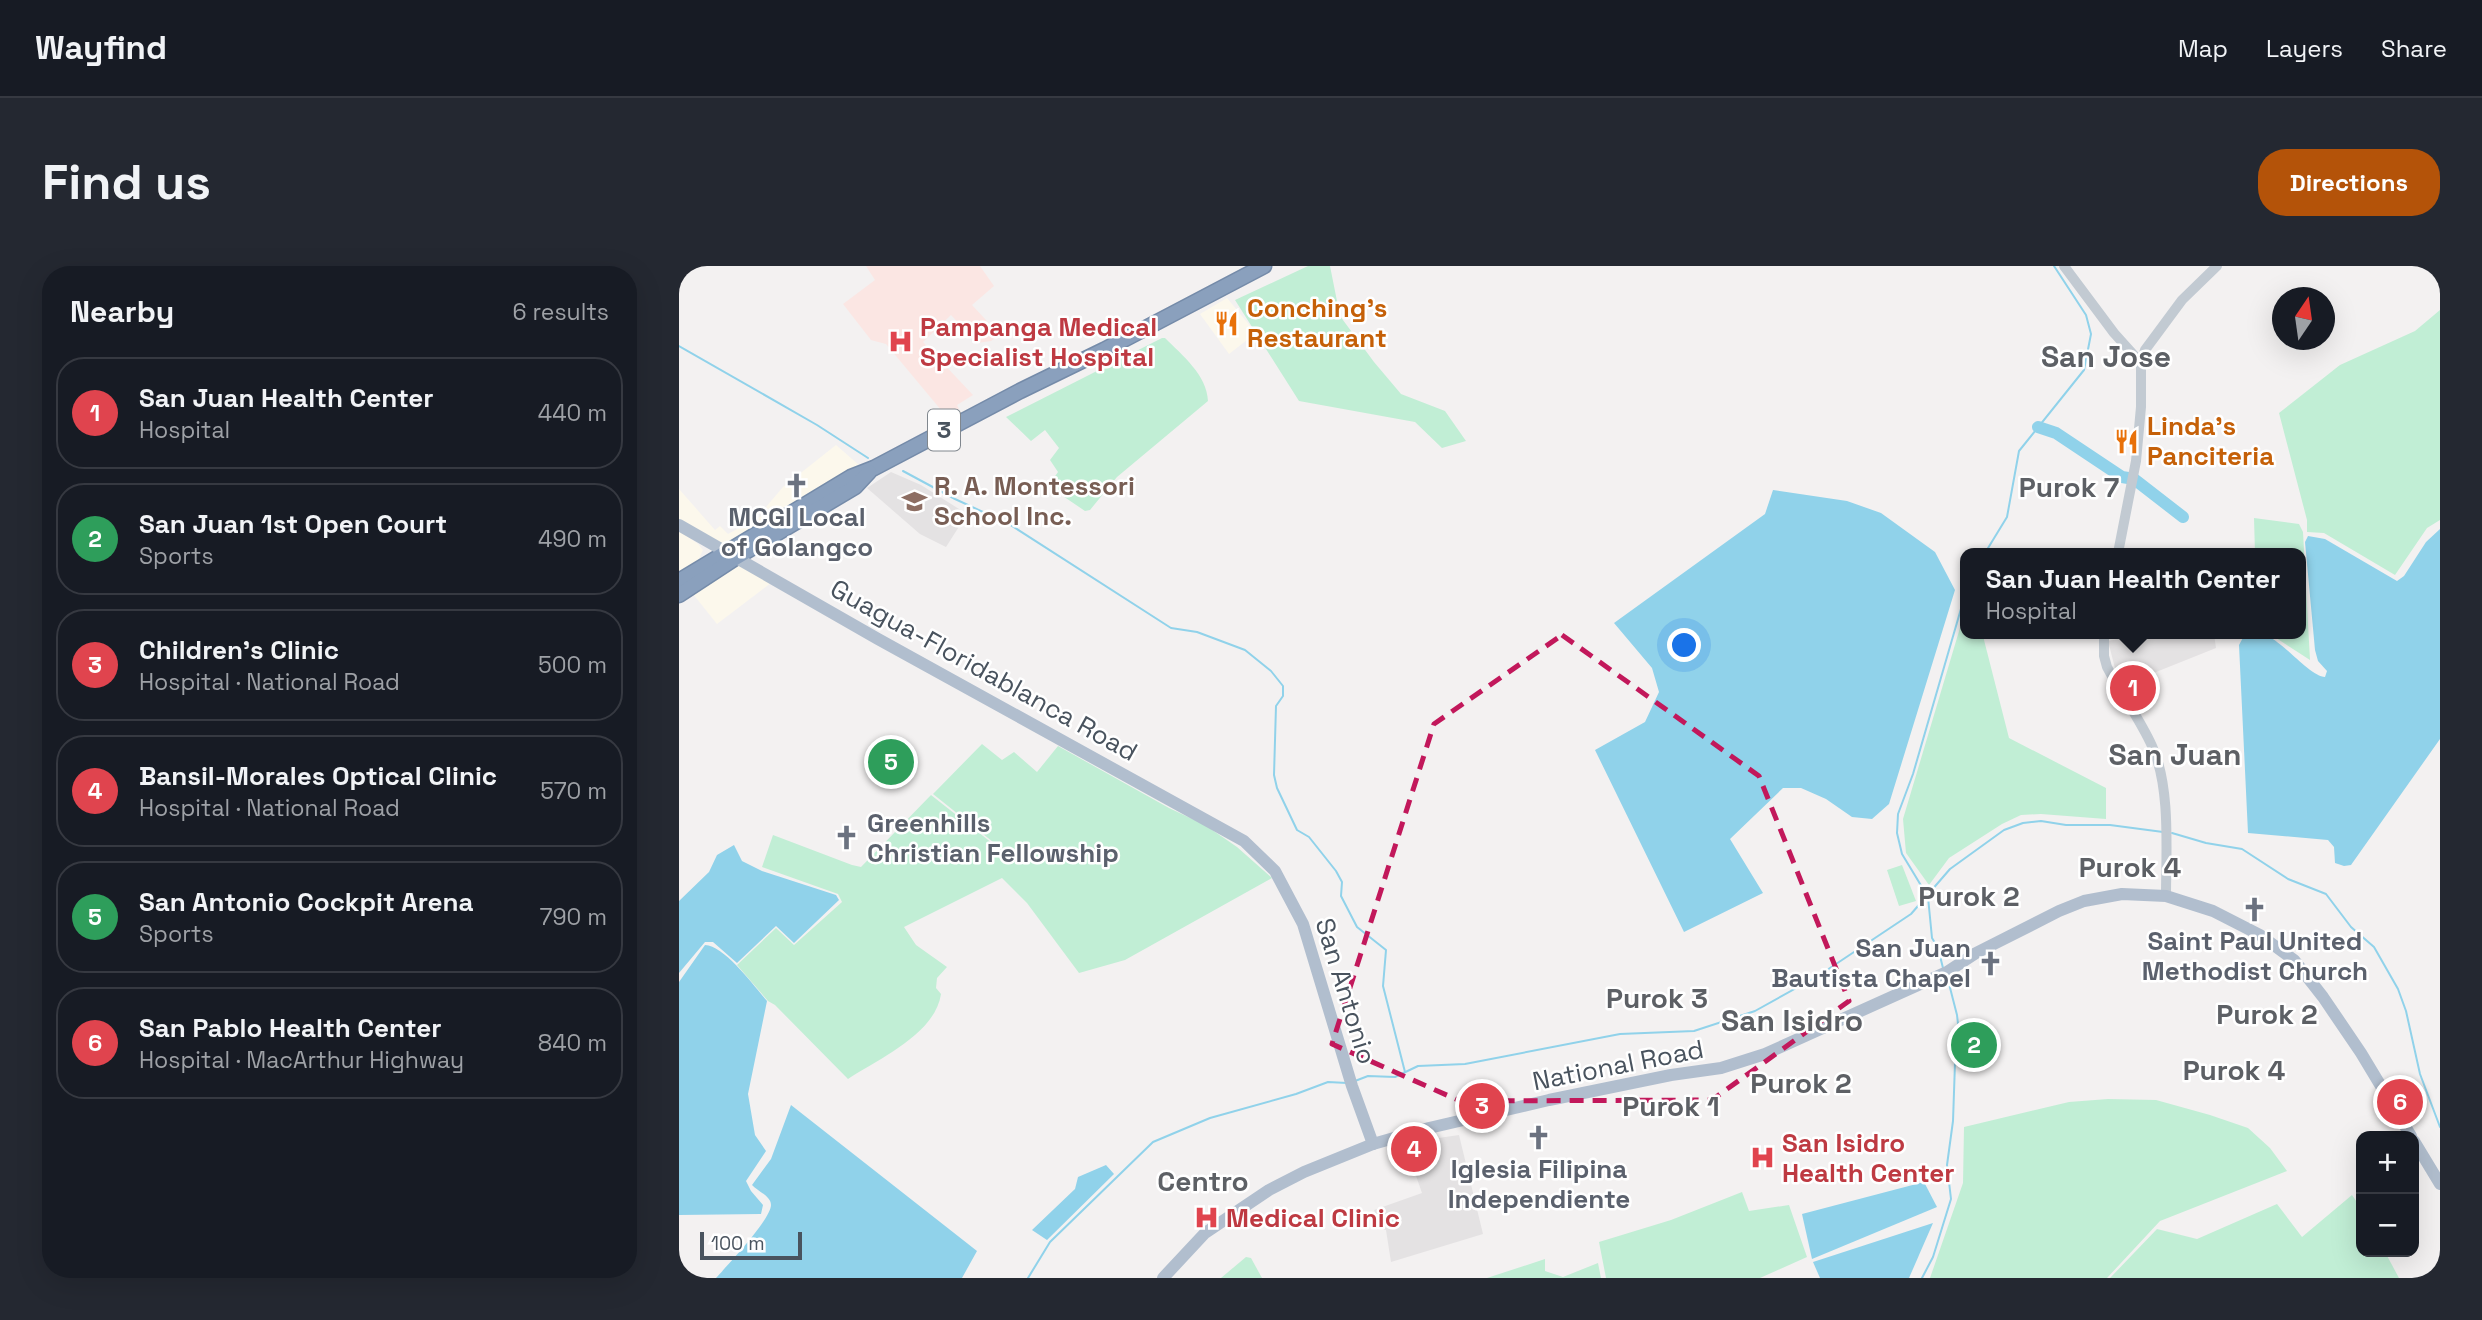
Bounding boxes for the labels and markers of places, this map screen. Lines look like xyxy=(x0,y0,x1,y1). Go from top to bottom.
place label: Conching's Restaurant xyxy=(1247,291,1387,355)
restaurant icon: Conching's Restaurant xyxy=(1213,309,1241,337)
place label: Pampanga Medical Specialist Hospital xyxy=(920,310,1157,374)
hospital icon: Pampanga Medical Specialist Hospital xyxy=(886,328,914,356)
place label: Linda's Panciteria xyxy=(2147,409,2274,473)
restaurant icon: Linda's Panciteria xyxy=(2113,427,2141,455)
place label: R. A. Montessori School Inc. xyxy=(934,469,1135,533)
church icon: MCGI Local of Golangco xyxy=(783,471,811,499)
school or university icon: R. A. Montessori School Inc. xyxy=(900,487,928,515)
place label: MCGI Local of Golangco xyxy=(721,500,873,564)
pin: 1 xyxy=(2110,662,2156,714)
pin: 5 xyxy=(868,736,914,788)
place label: Greenhills Christian Fellowship xyxy=(867,806,1119,870)
church icon: Greenhills Christian Fellowship xyxy=(833,824,861,852)
church icon: Saint Paul United Methodist Church xyxy=(2241,895,2269,923)
place label: Saint Paul United Methodist Church xyxy=(2142,924,2368,988)
place label: San Juan Bautista Chapel xyxy=(1771,931,1971,995)
church icon: San Juan Bautista Chapel xyxy=(1977,949,2005,977)
pin: 2 xyxy=(1951,1019,1997,1071)
pin: 6 xyxy=(2377,1076,2423,1128)
pin: 3 xyxy=(1459,1080,1505,1132)
pin: 4 xyxy=(1391,1123,1437,1175)
church icon: Iglesia Filipina Independiente xyxy=(1525,1123,1553,1151)
place label: San Isidro Health Center xyxy=(1782,1126,1955,1190)
hospital icon: San Isidro Health Center xyxy=(1748,1144,1776,1172)
place label: Iglesia Filipina Independiente xyxy=(1448,1152,1630,1216)
place label: Medical Clinic xyxy=(1226,1201,1400,1235)
hospital icon: Medical Clinic xyxy=(1192,1204,1220,1232)

